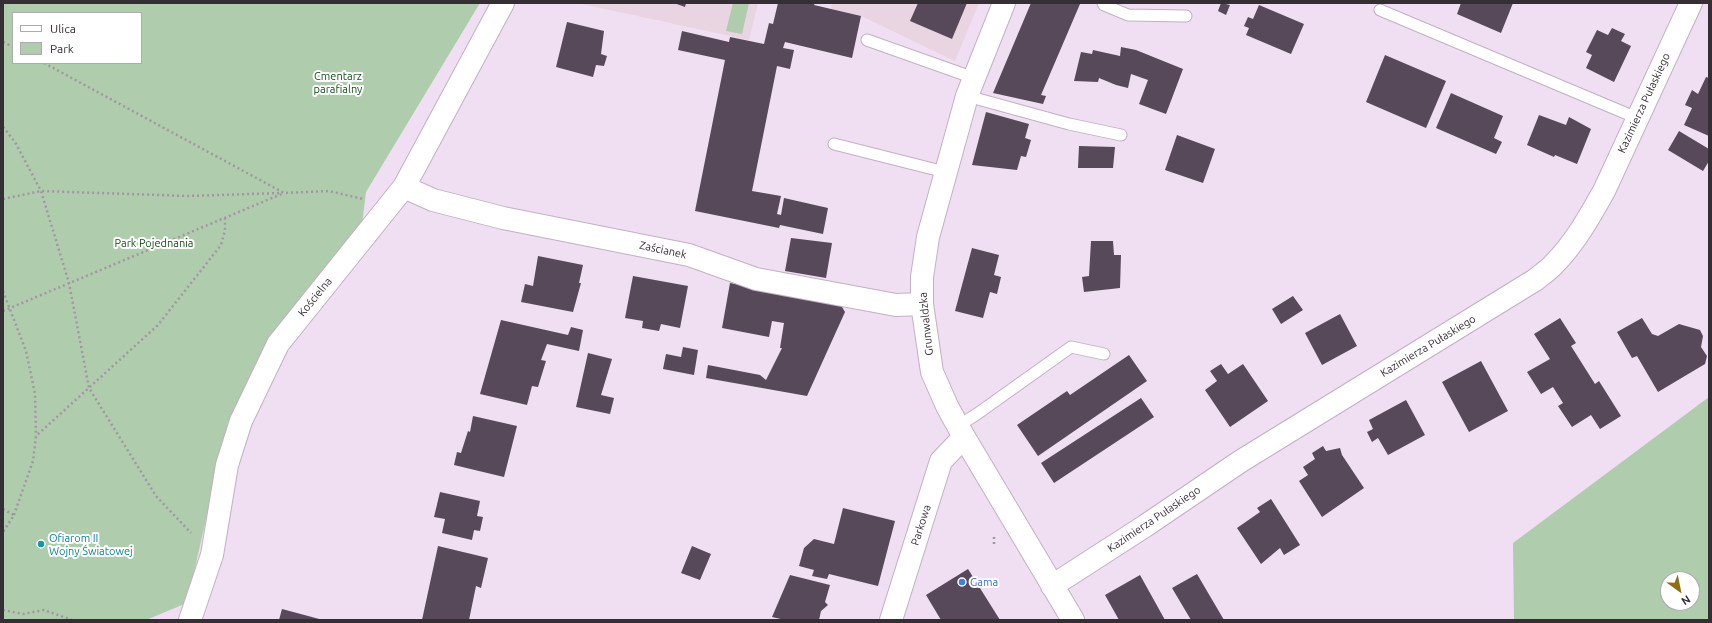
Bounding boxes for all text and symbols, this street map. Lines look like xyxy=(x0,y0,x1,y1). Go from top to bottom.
legend xyxy=(12,12,142,64)
text: Ulica xyxy=(50,22,76,35)
text: Park xyxy=(50,42,74,55)
street label: Kazimierza Pułaskiego xyxy=(1615,51,1673,155)
park label: Cmentarz parafialny xyxy=(314,69,362,95)
park label: Park Pojednania xyxy=(115,236,193,250)
street label: Zaścianek xyxy=(638,239,688,261)
street label: Kościelna xyxy=(295,275,335,319)
street label: Grunwaldzka xyxy=(916,292,936,356)
street label: Kazimierza Pułaskiego xyxy=(1378,312,1478,380)
street label: Kazimierza Pułaskiego xyxy=(1105,483,1203,555)
street label: Parkowa xyxy=(908,503,934,547)
place label: Ofiarom II Wojny Światowej xyxy=(49,531,133,557)
marker: Ofiarom II Wojny Światowej xyxy=(36,539,46,549)
north arrow xyxy=(1660,571,1700,611)
place label: Gama xyxy=(970,575,998,589)
marker: Gama xyxy=(957,577,967,587)
text: N xyxy=(1679,593,1693,607)

